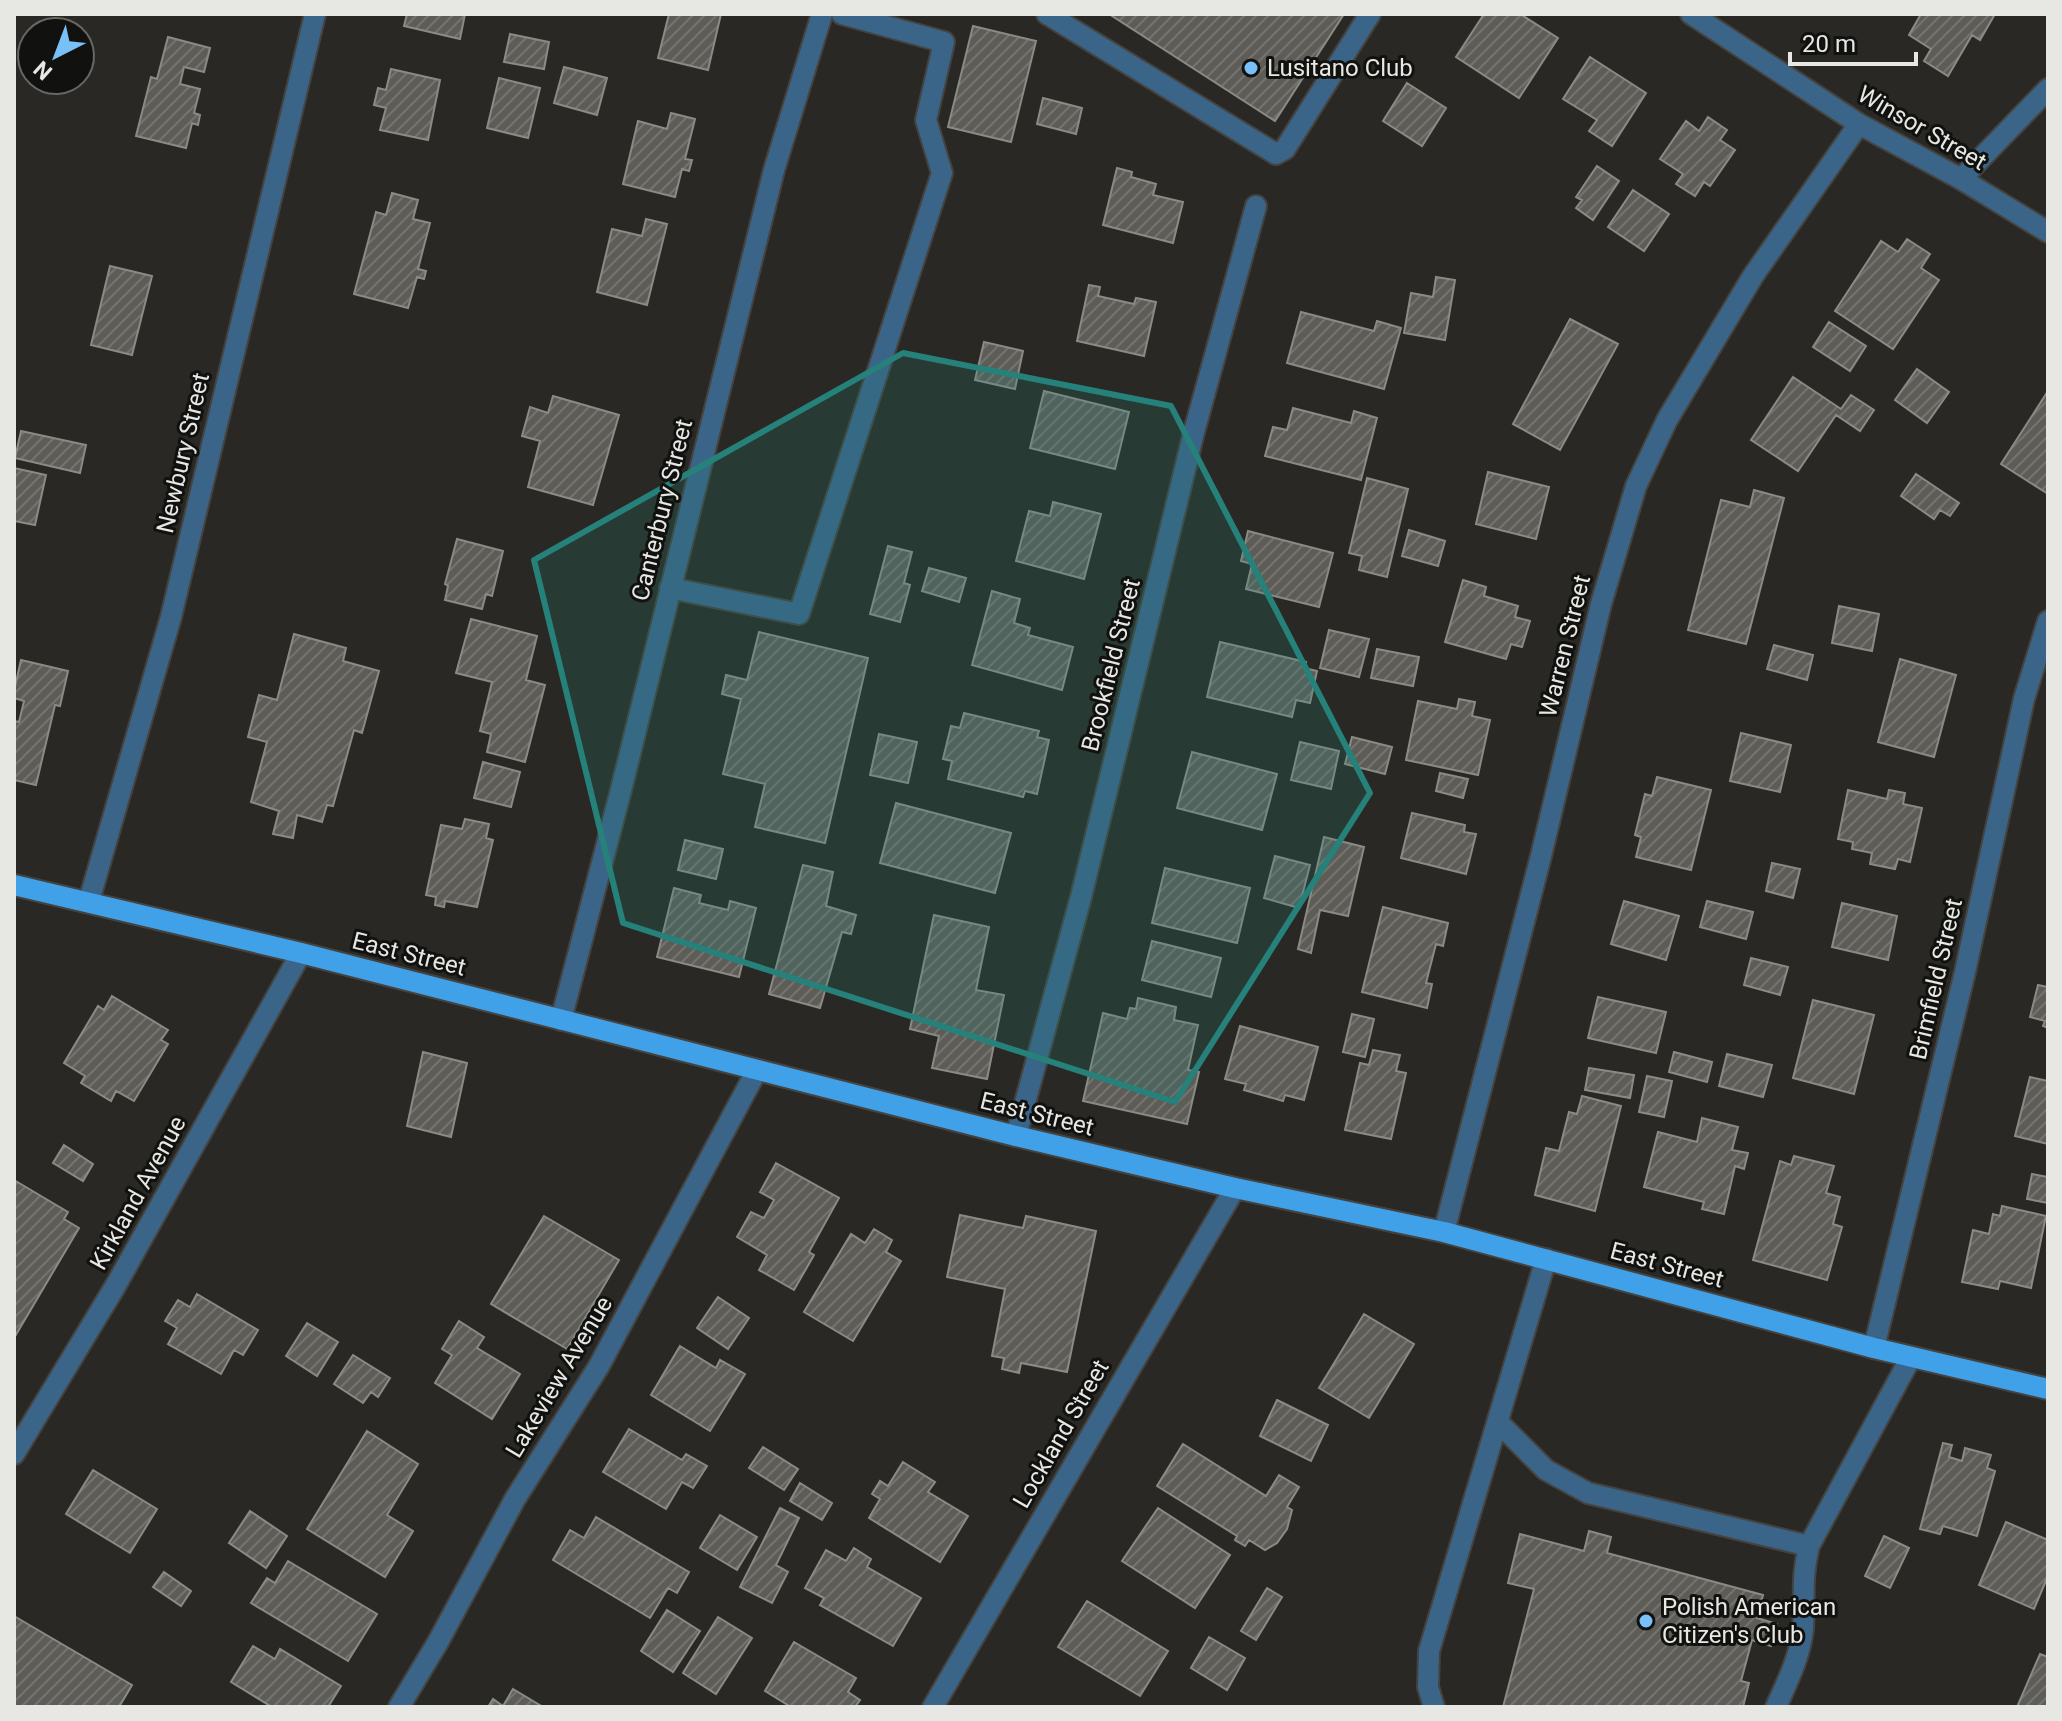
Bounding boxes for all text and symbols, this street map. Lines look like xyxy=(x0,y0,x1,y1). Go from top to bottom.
north arrow xyxy=(16,16,96,96)
scale bar xyxy=(1790,16,1916,66)
text: 20 m xyxy=(1802,30,1856,58)
place label: Lusitano Club xyxy=(1267,54,1413,82)
text: N xyxy=(29,56,57,85)
marker: Lusitano Club xyxy=(1242,59,1260,77)
street label: Winsor Street xyxy=(1853,80,1991,176)
street label: Newbury Street xyxy=(151,370,215,536)
street label: Canterbury Street xyxy=(626,416,698,604)
street label: Warren Street xyxy=(1534,572,1596,720)
street label: Brookfield Street xyxy=(1076,576,1146,754)
street label: Brimfield Street xyxy=(1904,895,1968,1062)
street label: East Street xyxy=(349,926,469,982)
street label: East Street xyxy=(977,1086,1097,1142)
street label: Kirkland Avenue xyxy=(84,1111,192,1275)
street label: East Street xyxy=(1607,1236,1727,1294)
street label: Lakeview Avenue xyxy=(500,1291,618,1463)
street label: Lockland Street xyxy=(1007,1355,1115,1513)
place label: Polish American Citizen's Club xyxy=(1662,1593,1836,1649)
marker: Polish American Citizen's Club xyxy=(1637,1612,1655,1630)

